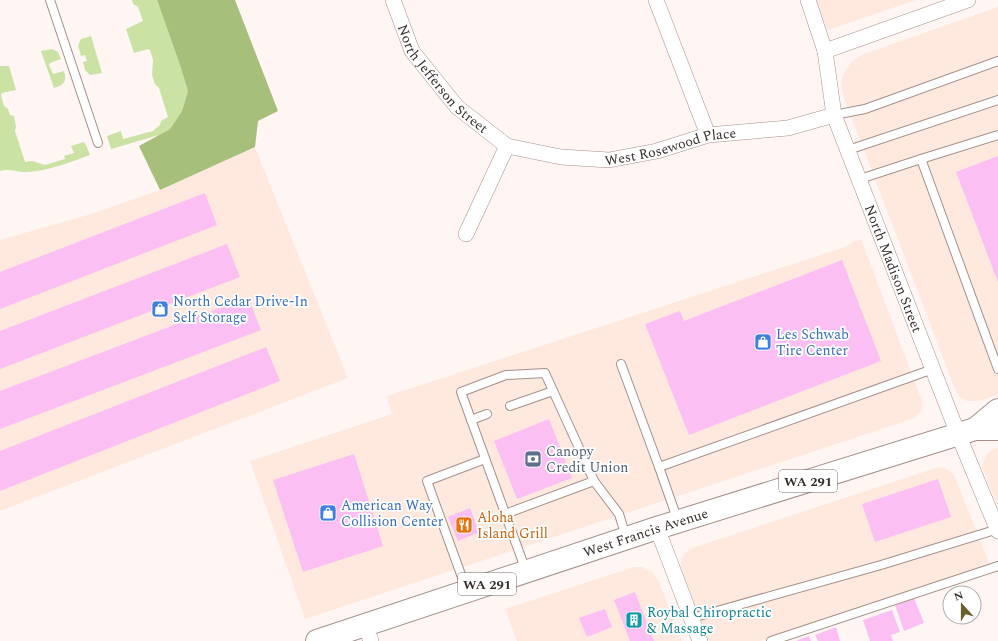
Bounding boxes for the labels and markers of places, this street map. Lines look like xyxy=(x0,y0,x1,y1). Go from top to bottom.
place label: North Cedar Drive-In Self Storage xyxy=(173,291,308,328)
shop icon: North Cedar Drive-In Self Storage xyxy=(150,299,170,319)
place label: Les Schwab Tire Center xyxy=(776,324,849,361)
shop icon: Les Schwab Tire Center xyxy=(753,332,773,352)
place label: Canopy Credit Union xyxy=(546,441,628,478)
bank icon: Canopy Credit Union xyxy=(523,449,543,469)
place label: American Way Collision Center xyxy=(341,495,444,532)
shop icon: American Way Collision Center xyxy=(318,503,338,523)
place label: Aloha Island Grill xyxy=(477,507,548,544)
restaurant icon: Aloha Island Grill xyxy=(454,515,474,535)
place label: Roybal Chiropractic & Massage xyxy=(647,602,772,639)
building icon: Roybal Chiropractic & Massage xyxy=(624,610,644,630)

